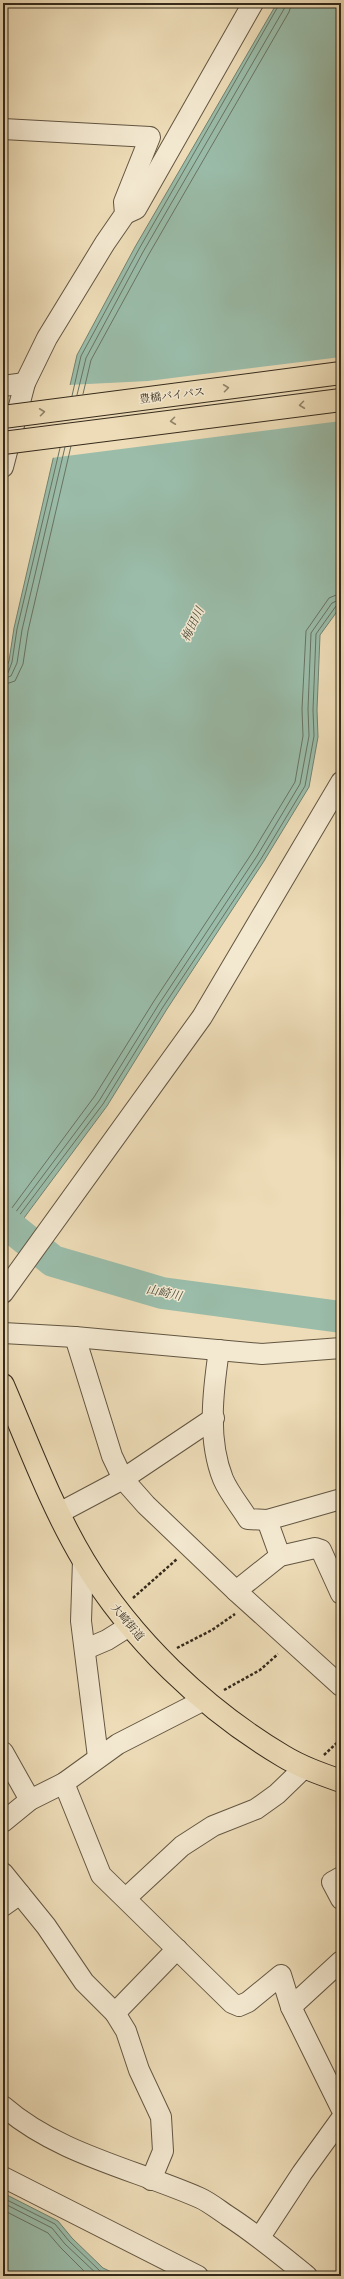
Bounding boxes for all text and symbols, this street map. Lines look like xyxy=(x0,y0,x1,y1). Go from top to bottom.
street label: 豊橋バイパス xyxy=(139,384,205,406)
one-way arrow xyxy=(223,384,229,393)
one-way arrow xyxy=(299,400,305,409)
one-way arrow xyxy=(39,408,45,417)
one-way arrow xyxy=(170,416,176,425)
water label: 梅田川 xyxy=(177,603,208,643)
water label: 山崎川 xyxy=(145,1281,185,1303)
street label: 大崎街道 xyxy=(108,1601,148,1643)

